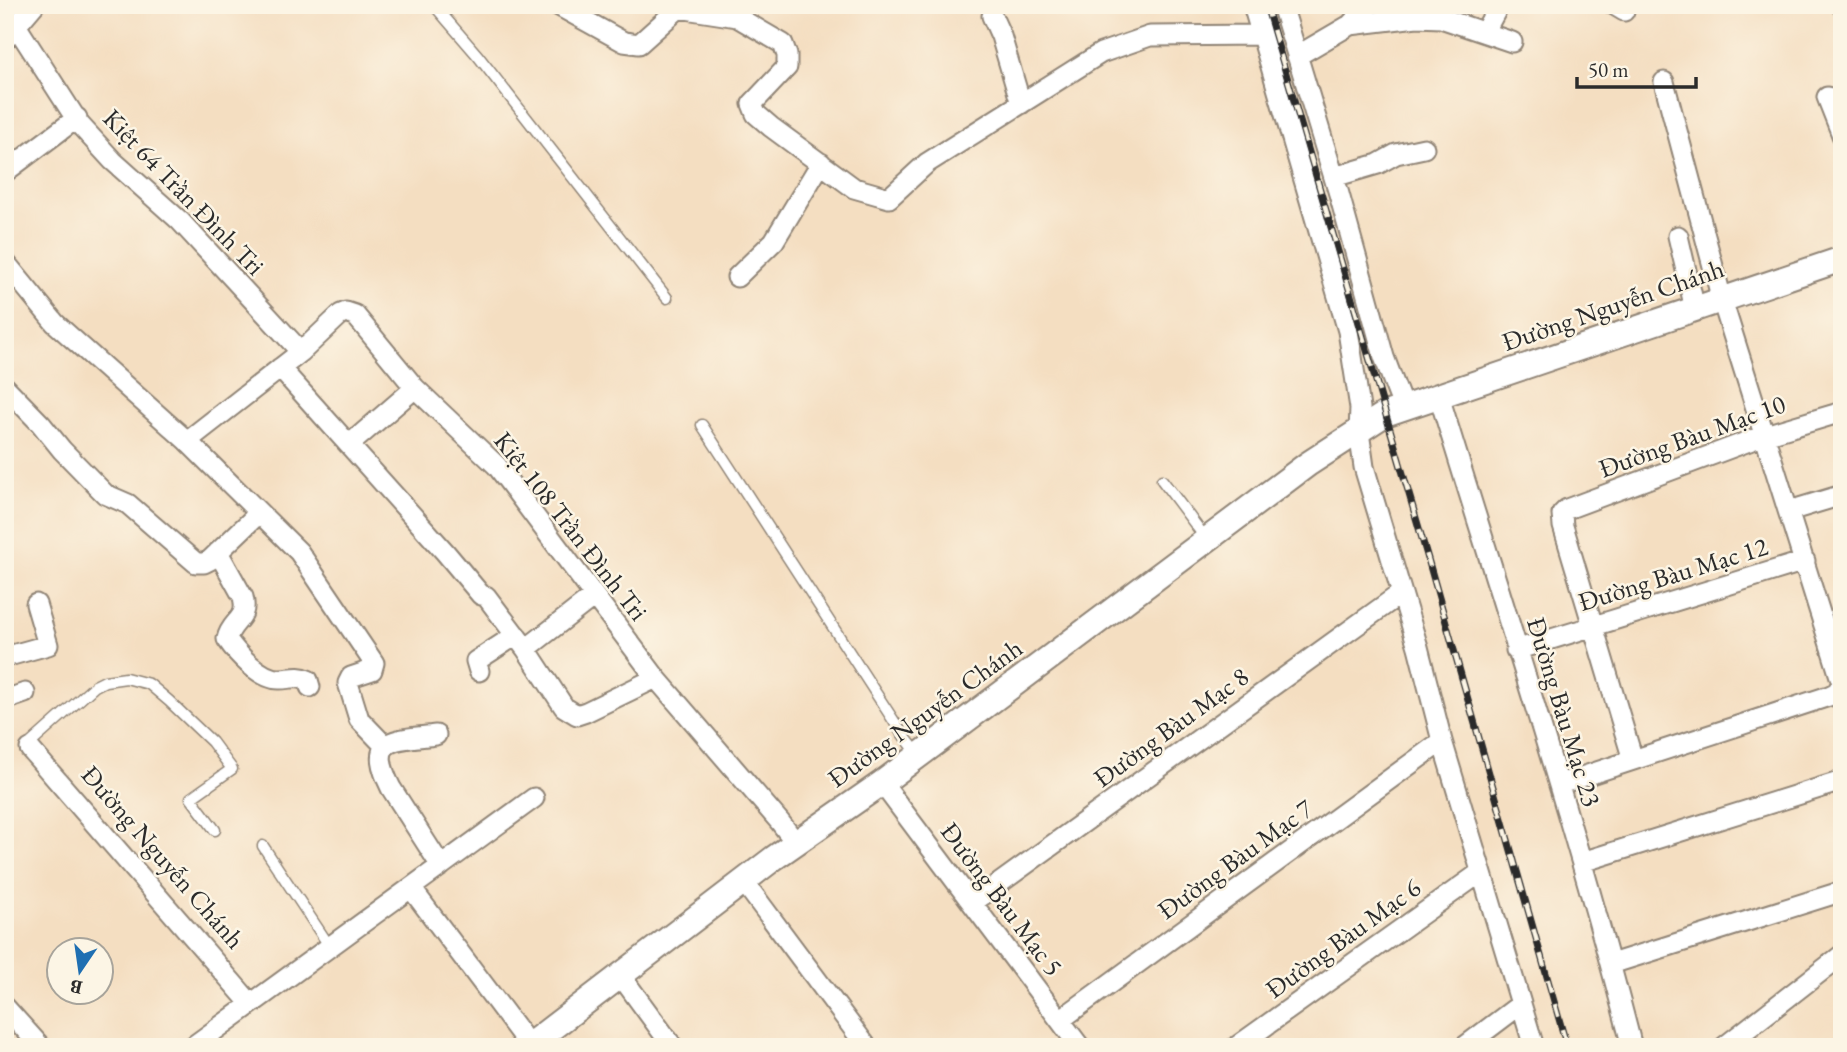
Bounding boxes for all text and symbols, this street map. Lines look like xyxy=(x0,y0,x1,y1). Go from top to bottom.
scale bar xyxy=(1577,46,1696,90)
text: 50 m xyxy=(1588,56,1629,83)
street label: Kiệt 64 Trần Đình Tri xyxy=(96,102,272,282)
street label: Đường Nguyễn Chánh xyxy=(1498,251,1728,359)
street label: Đường Bàu Mạc 10 xyxy=(1594,386,1790,486)
street label: Kiệt 108 Trần Đình Tri xyxy=(486,424,656,628)
street label: Đường Bàu Mạc 12 xyxy=(1574,529,1772,619)
street label: Đường Bàu Mạc 23 xyxy=(1519,613,1609,811)
street label: Đường Nguyễn Chánh xyxy=(821,631,1029,795)
street label: Đường Bàu Mạc 8 xyxy=(1087,659,1255,795)
street label: Đường Nguyễn Chánh xyxy=(74,758,252,956)
street label: Đường Bàu Mạc 7 xyxy=(1151,791,1320,927)
street label: Đường Bàu Mạc 5 xyxy=(933,815,1071,983)
street label: Đường Bàu Mạc 6 xyxy=(1259,870,1427,1006)
north arrow xyxy=(46,936,116,1006)
text: B xyxy=(68,974,85,1001)

